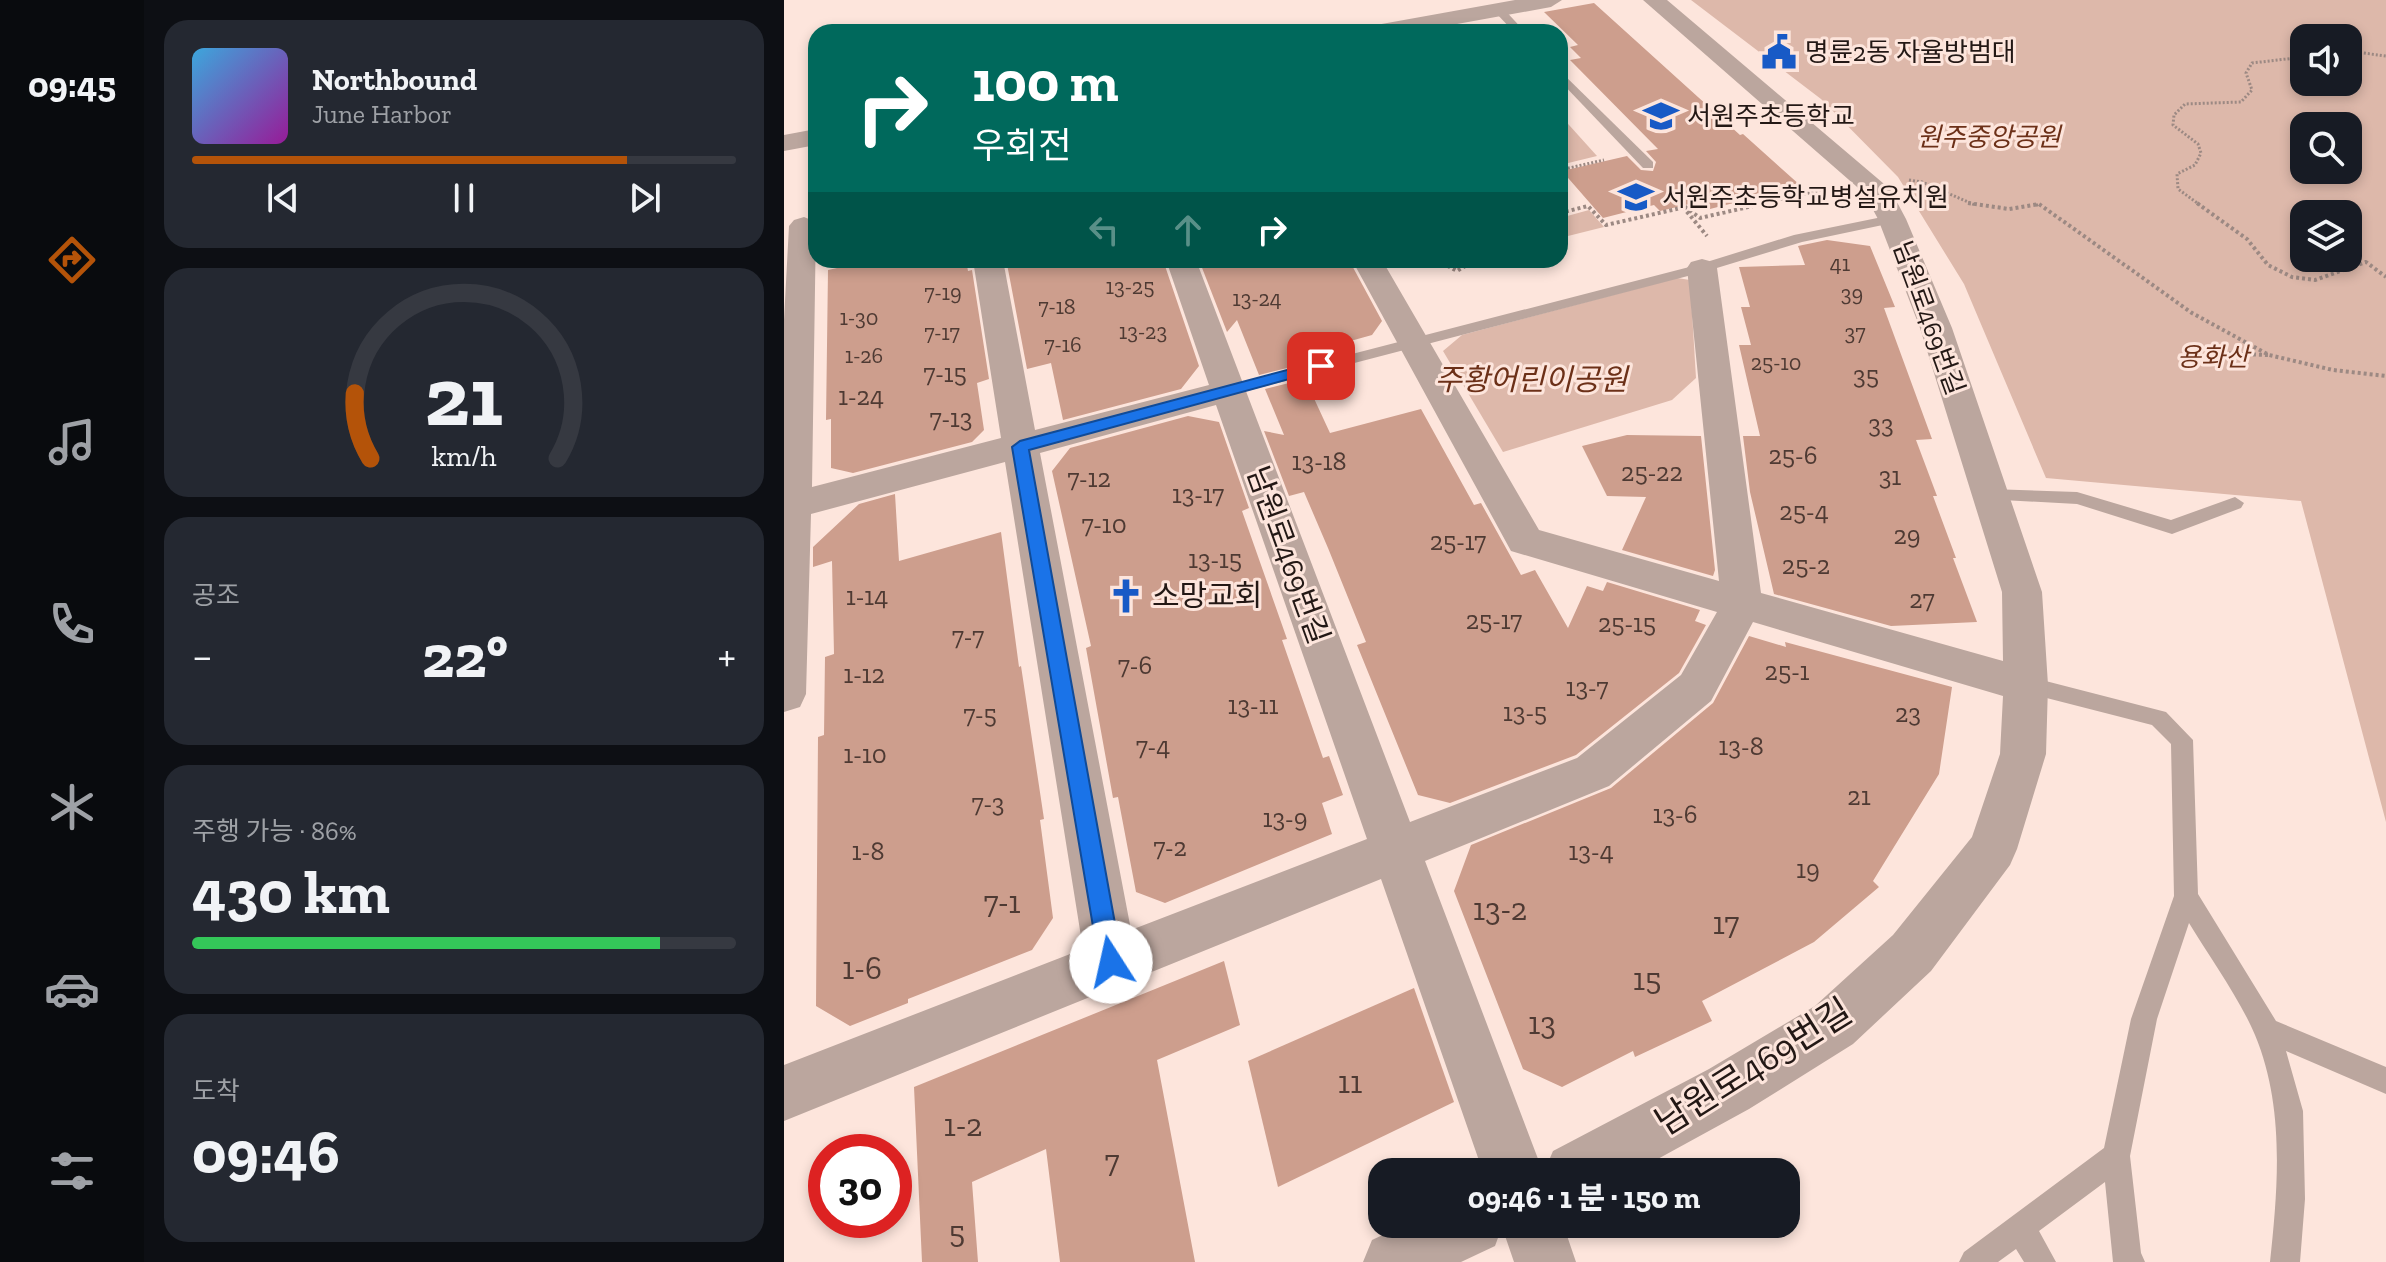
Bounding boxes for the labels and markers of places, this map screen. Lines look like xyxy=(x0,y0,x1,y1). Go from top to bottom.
public building icon: 명륜2동 자율방범대 xyxy=(1760,33,1798,71)
place label: 명륜2동 자율방범대 xyxy=(1805,36,2016,68)
school or university icon: 서원주초등학교 xyxy=(1642,97,1680,135)
place label: 서원주초등학교 xyxy=(1687,100,1854,132)
school or university icon: 서원주초등학교병설유치원 xyxy=(1617,178,1655,216)
place label: 서원주초등학교병설유치원 xyxy=(1662,181,1949,213)
pin xyxy=(1287,332,1355,400)
church icon: 소망교회 xyxy=(1107,577,1145,615)
place label: 소망교회 xyxy=(1152,578,1262,614)

